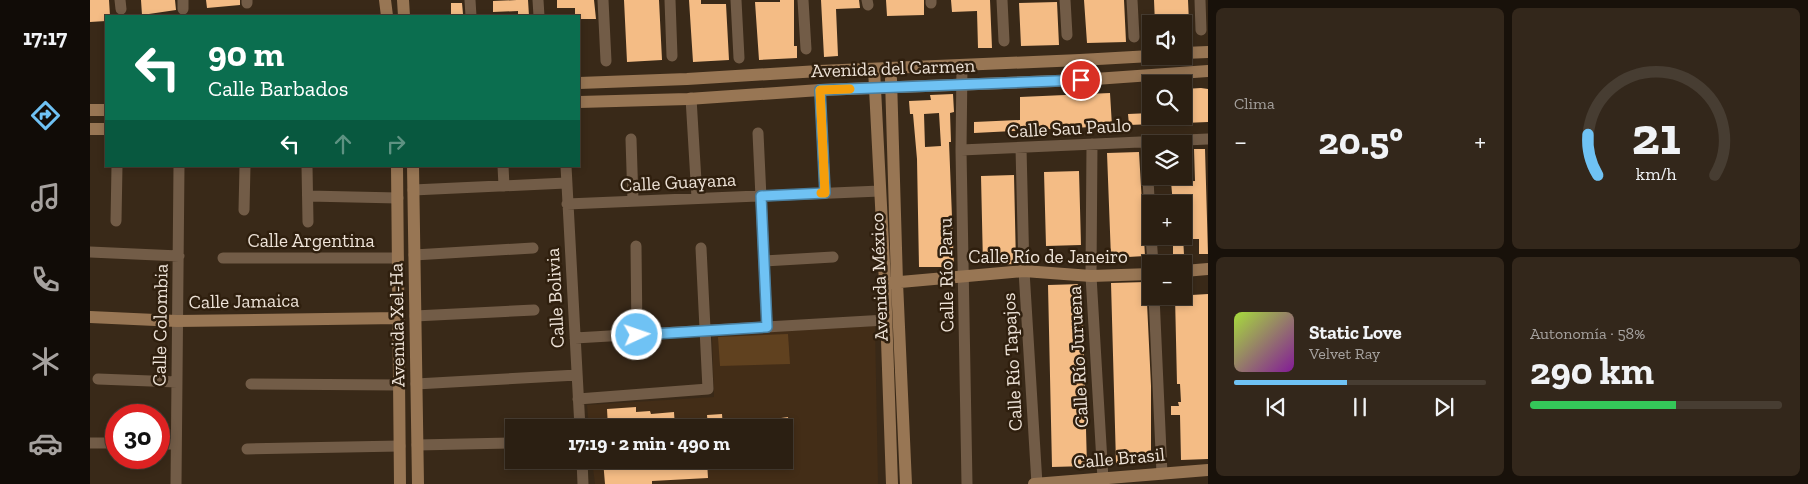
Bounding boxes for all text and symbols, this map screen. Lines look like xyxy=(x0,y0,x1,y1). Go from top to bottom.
map controls xyxy=(1142,15,1192,305)
button: sound xyxy=(1142,15,1192,65)
text: 17:17 xyxy=(23,24,67,51)
text: 90 m xyxy=(208,33,284,75)
icon: left xyxy=(125,35,190,100)
street label: Avenida del Carmen xyxy=(811,54,976,82)
pin xyxy=(1060,59,1102,101)
icon: arrive xyxy=(1067,66,1095,94)
text: Calle Barbados xyxy=(208,75,348,102)
button: search xyxy=(1142,75,1192,125)
text: Clima xyxy=(1234,94,1275,113)
icon: directions xyxy=(28,98,63,133)
text: 21 xyxy=(1632,105,1680,167)
street label: Calle Sau Paulo xyxy=(1006,113,1132,143)
text: 20.5° xyxy=(1318,118,1403,164)
text: − xyxy=(1234,125,1247,158)
text: + xyxy=(1474,125,1486,158)
icon: left xyxy=(276,130,304,158)
icon: ahead xyxy=(329,130,357,158)
icon: right xyxy=(382,130,410,158)
button: layers xyxy=(1142,135,1192,185)
text: km/h xyxy=(1636,163,1676,185)
street label: Calle Guayana xyxy=(619,167,737,197)
icon: music xyxy=(28,180,63,215)
button: + xyxy=(1142,195,1192,245)
street label: Avenida México xyxy=(865,212,893,342)
street label: Calle Río Paru xyxy=(933,217,958,332)
street label: Calle Argentina xyxy=(247,229,375,252)
street label: Calle Río de Janeiro xyxy=(968,245,1128,268)
street label: Calle Bolivia xyxy=(541,247,569,349)
button: − xyxy=(1142,255,1192,305)
icon: phone xyxy=(28,262,63,297)
street label: Calle Colombia xyxy=(147,263,173,387)
street label: Avenida Xel-Ha xyxy=(384,263,410,387)
street label: Calle Río Juruena xyxy=(1063,285,1093,429)
street label: Calle Jamaica xyxy=(188,289,300,313)
street label: Calle Río Tapajos xyxy=(997,292,1027,432)
position arrow xyxy=(610,308,662,360)
text: Static Love xyxy=(1309,321,1402,344)
text: Autonomía · 58% xyxy=(1530,324,1645,343)
icon: climate xyxy=(28,344,63,379)
text: Velvet Ray xyxy=(1309,344,1380,363)
text: 290 km xyxy=(1530,348,1654,394)
icon: previous xyxy=(1262,393,1290,421)
icon: pause xyxy=(1346,393,1374,421)
icon: next xyxy=(1430,393,1458,421)
speed limit sign: 30 xyxy=(105,404,170,469)
icon: car xyxy=(28,426,63,461)
text: 17:19 · 2 min · 490 m xyxy=(568,432,730,455)
street label: Calle Brasil xyxy=(1072,443,1166,473)

